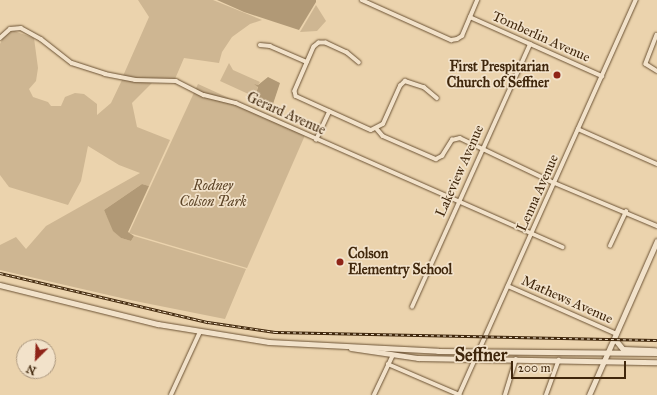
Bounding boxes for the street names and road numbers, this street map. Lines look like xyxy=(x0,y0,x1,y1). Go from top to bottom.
street label: Tomberlin Avenue xyxy=(489,8,593,66)
street label: Gerard Avenue xyxy=(244,89,328,139)
street label: Lakeview Avenue xyxy=(432,122,488,220)
street label: Lenna Avenue xyxy=(514,152,562,234)
street label: Mathews Avenue xyxy=(519,272,615,328)

